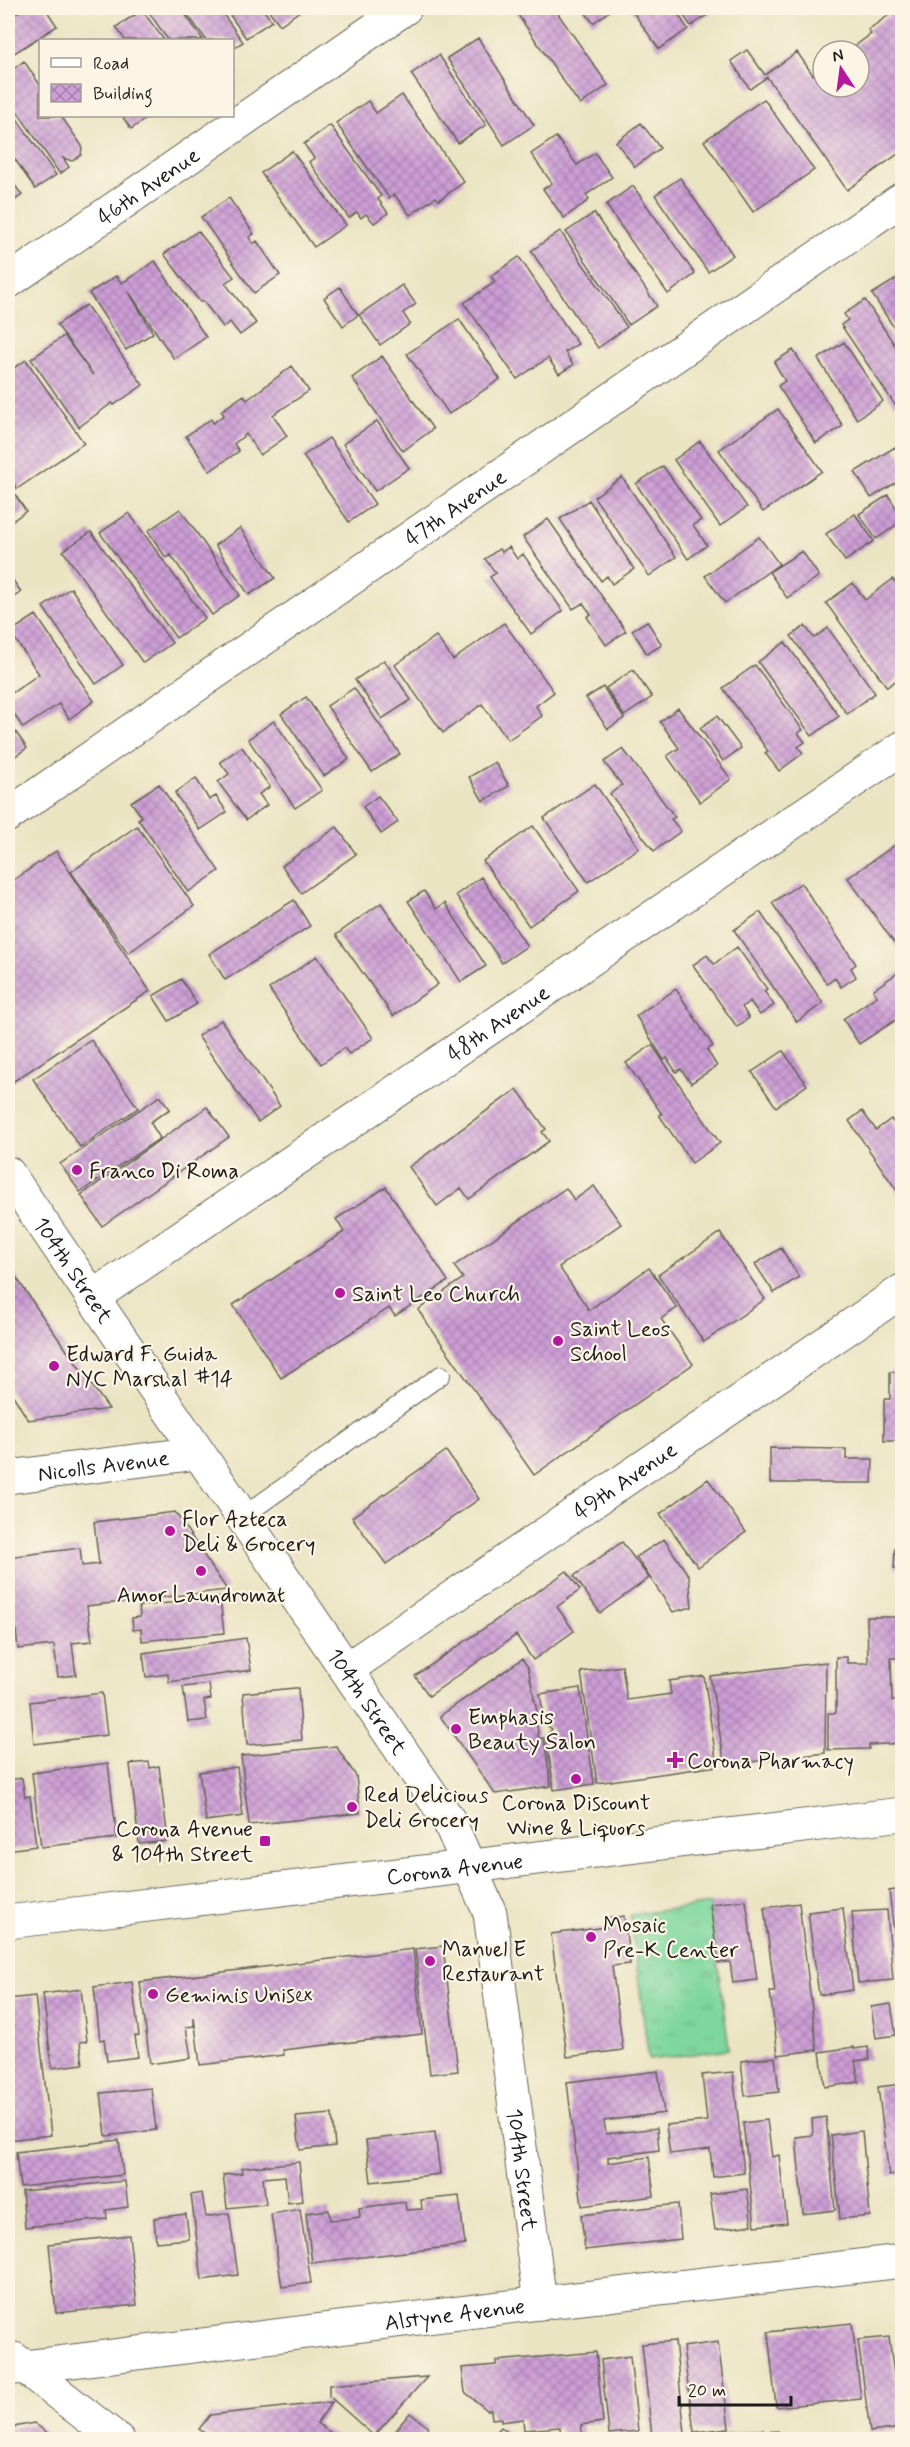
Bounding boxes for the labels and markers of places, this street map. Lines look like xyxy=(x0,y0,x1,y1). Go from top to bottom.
place label: Franco Di Roma xyxy=(89,1158,239,1186)
marker: Franco Di Roma xyxy=(70,1163,84,1177)
place label: Saint Leo Church xyxy=(352,1281,520,1309)
marker: Saint Leo Church xyxy=(333,1286,347,1300)
place label: Saint Leos School xyxy=(570,1316,670,1369)
marker: Saint Leos School xyxy=(551,1334,565,1348)
place label: Edward F. Guida NYC Marshal #14 xyxy=(66,1341,233,1394)
marker: Edward F. Guida NYC Marshal #14 xyxy=(47,1359,61,1373)
place label: Flor Azteca Deli & Grocery xyxy=(182,1506,315,1559)
marker: Flor Azteca Deli & Grocery xyxy=(163,1524,177,1538)
marker: Amor Laundromat xyxy=(194,1564,208,1578)
place label: Amor Laundromat xyxy=(117,1582,285,1610)
place label: Emphasis Beauty Salon xyxy=(468,1704,596,1757)
marker: Emphasis Beauty Salon xyxy=(449,1722,463,1736)
place label: Corona Pharmacy xyxy=(687,1748,854,1776)
marker: Corona Pharmacy xyxy=(668,1753,682,1767)
marker: Corona Discount Wine & Liquors xyxy=(569,1772,583,1786)
place label: Red Delicious Deli Grocery xyxy=(364,1782,489,1835)
place label: Corona Discount Wine & Liquors xyxy=(502,1790,650,1843)
marker: Red Delicious Deli Grocery xyxy=(345,1800,359,1814)
place label: Corona Avenue & 104th Street xyxy=(112,1816,253,1869)
marker: Corona Avenue & 104th Street xyxy=(258,1834,272,1848)
place label: Mosaic Pre-K Center xyxy=(603,1912,739,1965)
marker: Mosaic Pre-K Center xyxy=(584,1930,598,1944)
place label: Manuel E Restaurant xyxy=(442,1936,544,1989)
marker: Manuel E Restaurant xyxy=(423,1954,437,1968)
place label: Geminis Unisex xyxy=(165,1982,313,2010)
marker: Geminis Unisex xyxy=(146,1987,160,2001)

